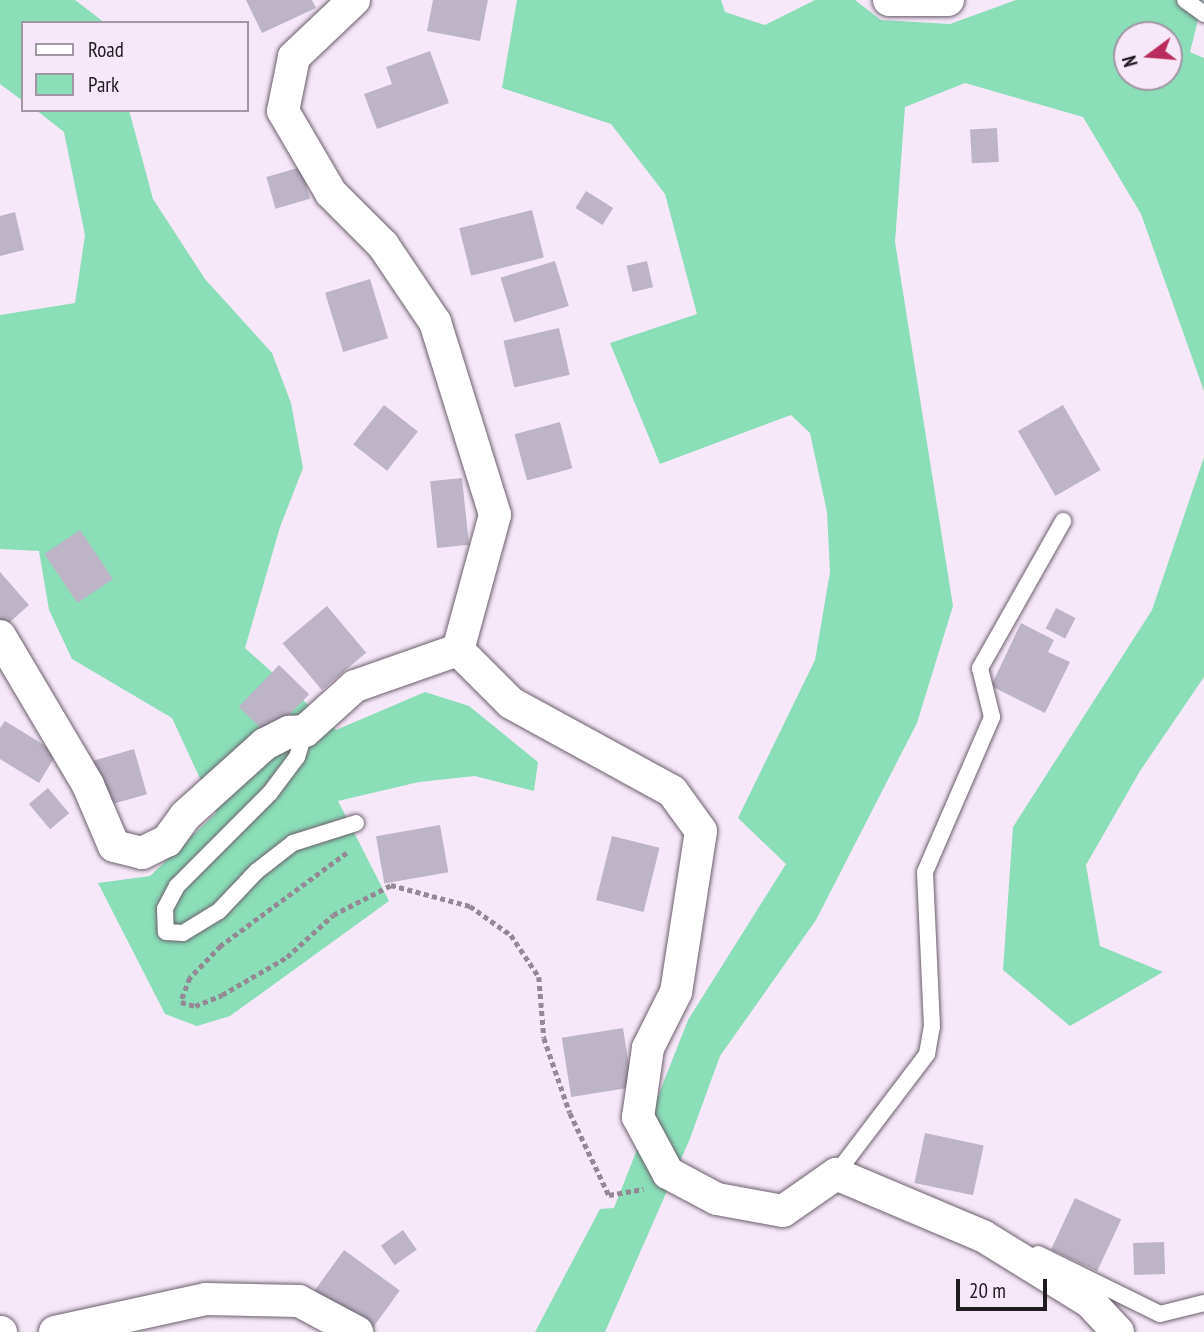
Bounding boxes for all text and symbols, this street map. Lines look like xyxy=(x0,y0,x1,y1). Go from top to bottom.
legend xyxy=(21,21,248,112)
north arrow xyxy=(1113,21,1183,91)
text: Road xyxy=(88,36,124,63)
text: N xyxy=(1117,53,1143,69)
text: Park xyxy=(88,71,119,98)
scale bar xyxy=(959,1266,1050,1310)
text: 20 m xyxy=(969,1277,1006,1304)

